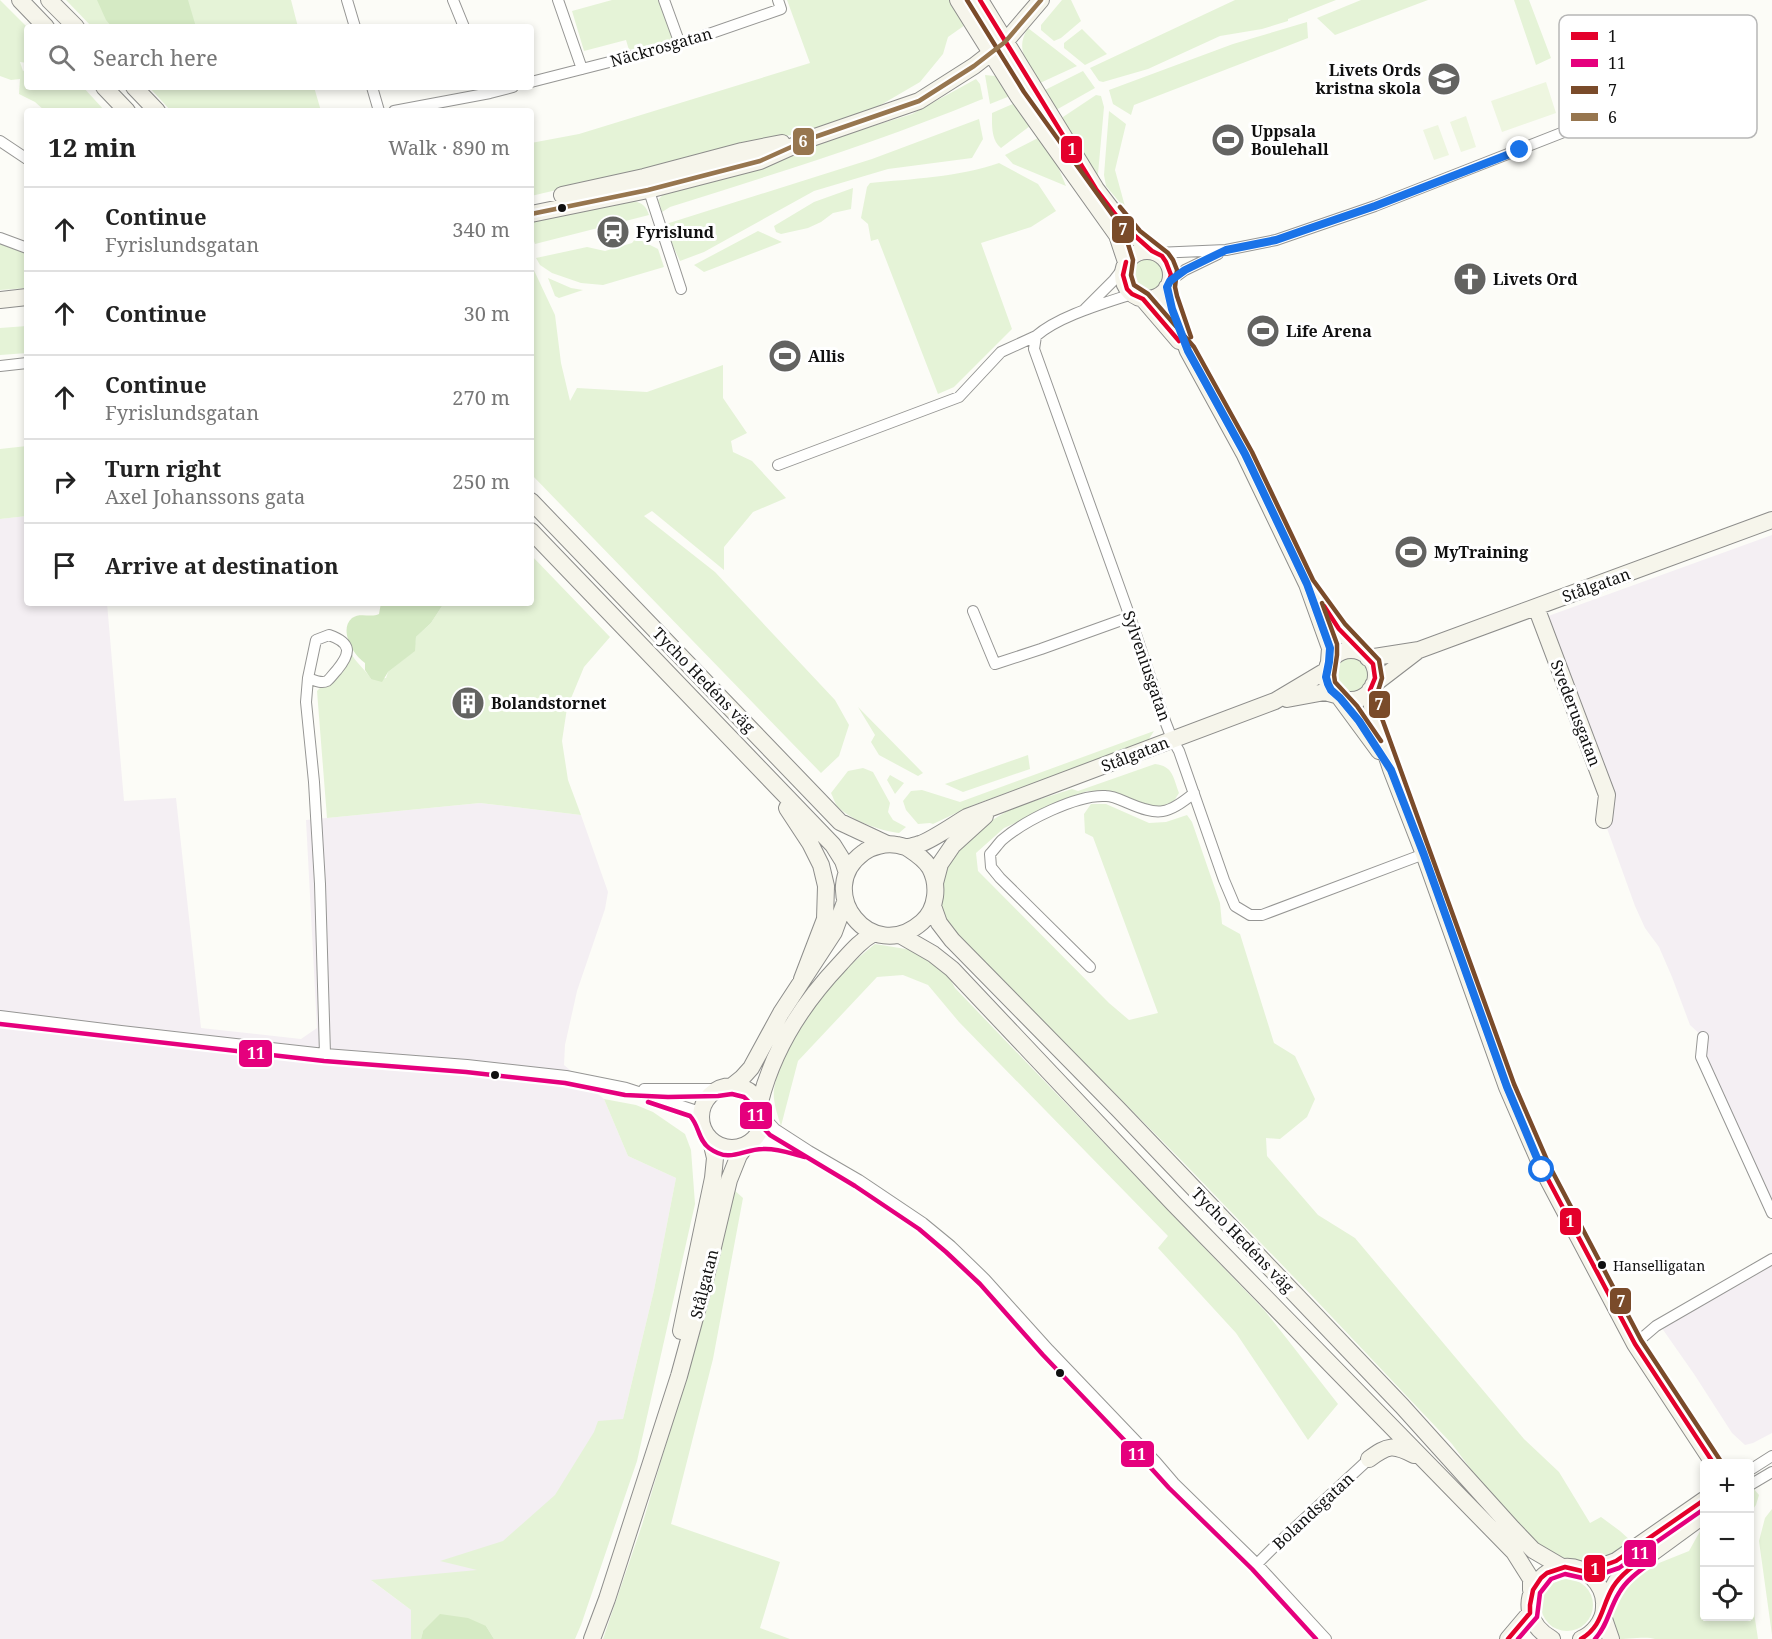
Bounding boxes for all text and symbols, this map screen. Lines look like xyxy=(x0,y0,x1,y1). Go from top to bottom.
legend xyxy=(1559,15,1757,138)
street label: Näckrosgatan xyxy=(607,22,715,72)
search box xyxy=(24,24,534,90)
text: 1 xyxy=(1608,25,1617,47)
icon: search xyxy=(45,41,78,74)
text: Search here xyxy=(93,42,218,72)
text: 11 xyxy=(1608,52,1626,74)
place label: Livets Ords kristna skola xyxy=(1316,59,1421,99)
school or university icon: Livets Ords kristna skola xyxy=(1426,61,1462,97)
text: 7 xyxy=(1608,79,1617,101)
text: 6 xyxy=(1608,106,1617,128)
place label: Uppsala Boulehall xyxy=(1251,120,1329,160)
sports icon: Uppsala Boulehall xyxy=(1210,122,1246,158)
line badge: 6 xyxy=(792,127,815,156)
text: 12 min xyxy=(48,129,136,165)
text: 6 xyxy=(798,130,808,152)
text: Walk · 890 m xyxy=(388,134,510,161)
line badge: 1 xyxy=(1060,135,1083,164)
route end xyxy=(1506,136,1532,162)
text: 1 xyxy=(1067,138,1077,160)
text: Continue xyxy=(105,201,207,231)
unlabelled marker xyxy=(556,202,568,214)
icon: ahead xyxy=(48,213,81,246)
station icon: Fyrislund xyxy=(595,214,631,250)
line badge: 7 xyxy=(1111,215,1135,244)
text: 340 m xyxy=(452,216,510,243)
text: 7 xyxy=(1118,218,1128,240)
place label: Fyrislund xyxy=(636,221,715,243)
text: Fyrislundsgatan xyxy=(105,231,259,258)
church icon: Livets Ord xyxy=(1452,261,1488,297)
place label: Livets Ord xyxy=(1493,268,1578,290)
icon: ahead xyxy=(48,297,81,330)
text: Continue xyxy=(105,298,207,328)
text: 30 m xyxy=(464,300,510,327)
sports icon: Life Arena xyxy=(1245,313,1281,349)
place label: Life Arena xyxy=(1286,320,1372,342)
sports icon: Allis xyxy=(767,338,803,374)
place label: Allis xyxy=(808,345,845,367)
text: Continue xyxy=(105,369,207,399)
icon: ahead xyxy=(48,381,81,414)
text: 270 m xyxy=(452,384,510,411)
text: Fyrislundsgatan xyxy=(105,399,259,426)
text: Turn right xyxy=(105,453,221,483)
icon: right xyxy=(48,465,81,498)
text: 250 m xyxy=(452,468,510,495)
text: Axel Johanssons gata xyxy=(105,483,305,510)
sports icon: MyTraining xyxy=(1393,534,1429,570)
place label: MyTraining xyxy=(1434,541,1528,563)
icon: arrive xyxy=(48,549,81,582)
text: Arrive at destination xyxy=(105,550,339,580)
street label: Stålgatan xyxy=(1559,563,1633,607)
street label: Sylveniusgatan xyxy=(1118,608,1176,724)
street label: Tycho Hedéns väg xyxy=(648,623,760,738)
street label: Svederusgatan xyxy=(1546,657,1606,769)
building icon: Bolandstornet xyxy=(450,685,486,721)
line badge: 7 xyxy=(1368,690,1391,719)
place label: Bolandstornet xyxy=(491,692,607,714)
text: 7 xyxy=(1374,693,1384,715)
street label: Stålgatan xyxy=(1098,731,1172,777)
line badge: 11 xyxy=(238,1039,273,1068)
text: 11 xyxy=(247,1042,265,1064)
unlabelled marker xyxy=(489,1069,501,1081)
line badge: 11 xyxy=(739,1101,773,1130)
text: 11 xyxy=(747,1104,765,1126)
route start xyxy=(1528,1156,1554,1182)
street label: Tycho Hedéns väg xyxy=(1187,1183,1299,1298)
line badge: 1 xyxy=(1559,1207,1582,1236)
text: 1 xyxy=(1565,1210,1575,1232)
street label: Stålgatan xyxy=(685,1247,723,1321)
place label: Hanselligatan xyxy=(1613,1256,1705,1275)
marker: Hanselligatan xyxy=(1596,1259,1608,1271)
line badge: 7 xyxy=(1609,1287,1632,1315)
text: 7 xyxy=(1616,1290,1626,1312)
unlabelled marker xyxy=(1054,1367,1066,1379)
line badge: 11 xyxy=(1120,1440,1155,1468)
text: 11 xyxy=(1128,1443,1146,1465)
map controls xyxy=(1700,1459,1754,1621)
button: + xyxy=(1700,1459,1754,1513)
street label: Bolandsgatan xyxy=(1268,1468,1358,1554)
button: − xyxy=(1700,1513,1754,1567)
line badge: 11 xyxy=(1623,1539,1657,1568)
text: 11 xyxy=(1631,1542,1649,1564)
line badge: 1 xyxy=(1583,1554,1606,1583)
text: 1 xyxy=(1590,1558,1600,1580)
button: locate xyxy=(1700,1567,1754,1621)

